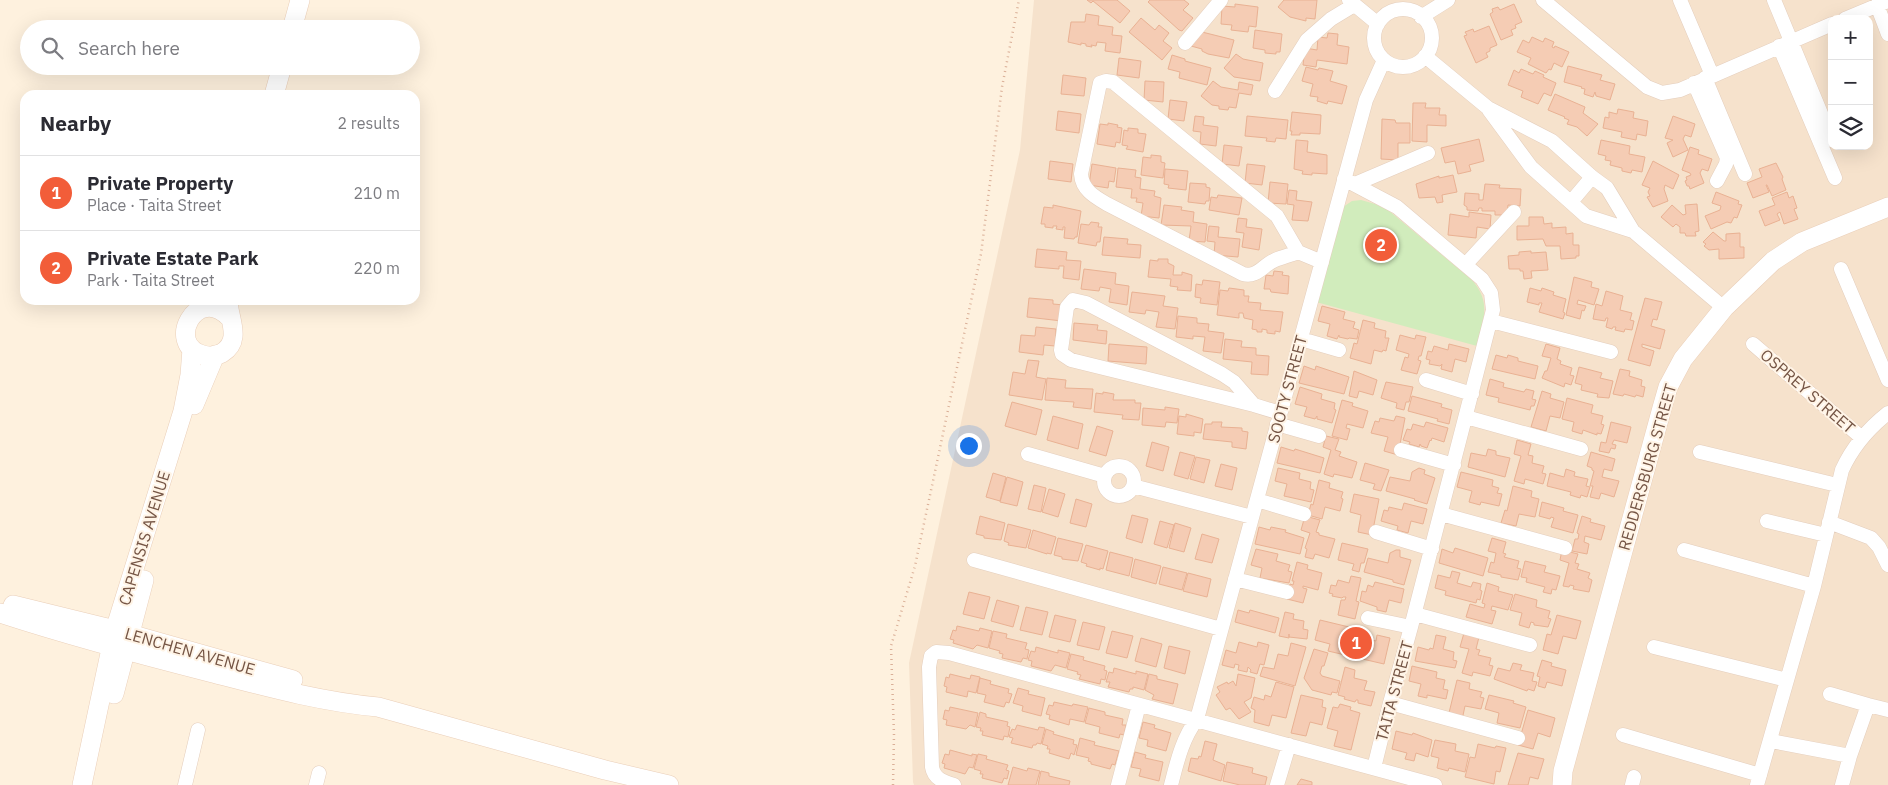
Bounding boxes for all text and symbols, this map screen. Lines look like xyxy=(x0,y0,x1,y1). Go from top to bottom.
map controls xyxy=(1828,15,1873,150)
button: + xyxy=(1828,15,1873,60)
search box xyxy=(20,20,420,75)
icon: search xyxy=(38,34,66,62)
text: Search here xyxy=(78,36,180,60)
button: − xyxy=(1828,60,1873,105)
button: layers xyxy=(1828,105,1873,150)
text: Nearby xyxy=(40,109,111,137)
text: 2 results xyxy=(337,113,400,133)
text: Private Property xyxy=(87,171,233,195)
text: 1 xyxy=(51,183,61,203)
text: 210 m xyxy=(353,183,400,203)
text: Place · Taita Street xyxy=(87,195,222,215)
pin: 2 xyxy=(1365,226,1397,264)
text: Private Estate Park xyxy=(87,246,258,270)
text: 2 xyxy=(51,258,61,278)
text: 220 m xyxy=(353,258,400,278)
text: Park · Taita Street xyxy=(87,270,215,290)
street label: SOOTY STREET xyxy=(1263,333,1311,445)
street label: OSPREY STREET xyxy=(1756,344,1860,438)
street label: REDDERSBURG STREET xyxy=(1614,381,1680,553)
your location xyxy=(956,433,982,459)
street label: CAPENSIS AVENUE xyxy=(114,468,174,608)
street label: LENCHEN AVENUE xyxy=(123,623,257,679)
pin: 1 xyxy=(1340,624,1372,662)
street label: TAITA STREET xyxy=(1371,639,1417,743)

